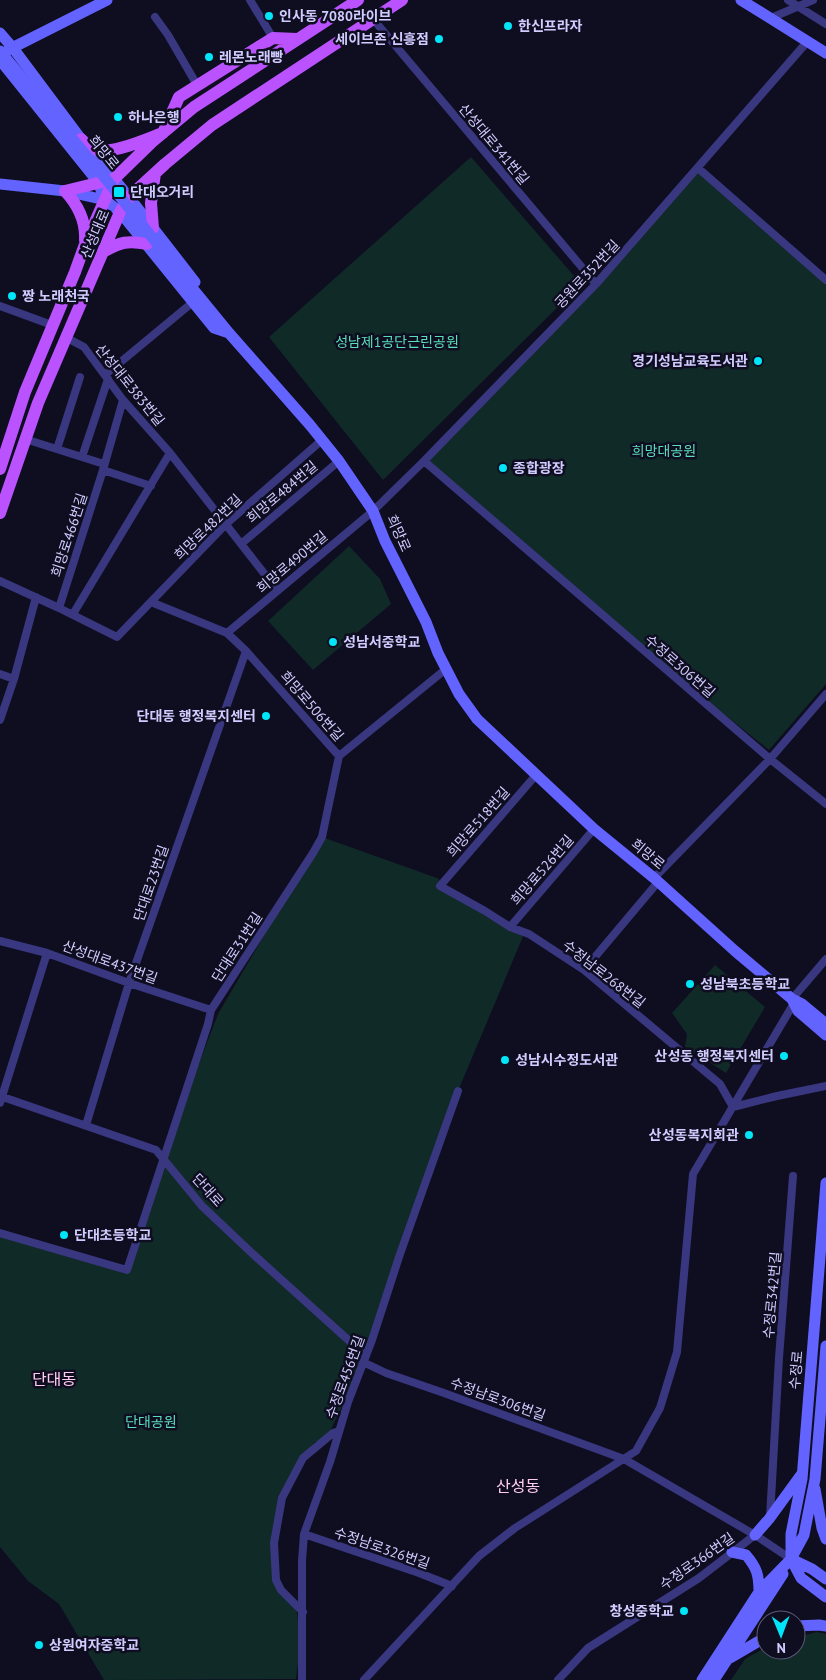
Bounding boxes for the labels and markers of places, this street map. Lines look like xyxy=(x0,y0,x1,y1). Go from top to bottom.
place label: 인사동 7080라이브 xyxy=(279,7,392,25)
marker: 인사동 7080라이브 xyxy=(263,10,275,22)
place label: 한신프라자 xyxy=(518,17,583,35)
marker: 한신프라자 xyxy=(502,20,514,32)
place label: 세이브존 신흥점 xyxy=(335,30,429,48)
marker: 세이브존 신흥점 xyxy=(433,33,445,45)
place label: 레몬노래빵 xyxy=(219,48,284,66)
marker: 레몬노래빵 xyxy=(203,51,215,63)
place label: 하나은행 xyxy=(128,108,180,126)
marker: 하나은행 xyxy=(112,111,124,123)
place label: 단대오거리 xyxy=(130,183,194,201)
marker: 단대오거리 xyxy=(112,185,126,199)
place label: 짱 노래천국 xyxy=(22,287,90,305)
marker: 짱 노래천국 xyxy=(6,290,18,302)
place label: 경기성남교육도서관 xyxy=(632,352,748,370)
marker: 경기성남교육도서관 xyxy=(752,355,764,367)
place label: 종합광장 xyxy=(513,459,565,477)
marker: 종합광장 xyxy=(497,462,509,474)
place label: 성남서중학교 xyxy=(343,633,420,651)
marker: 성남서중학교 xyxy=(327,636,339,648)
place label: 단대동 행정복지센터 xyxy=(137,707,256,725)
marker: 단대동 행정복지센터 xyxy=(260,710,272,722)
place label: 성남북초등학교 xyxy=(700,975,790,993)
marker: 성남북초등학교 xyxy=(684,978,696,990)
place label: 산성동 행정복지센터 xyxy=(655,1047,774,1065)
marker: 산성동 행정복지센터 xyxy=(778,1050,790,1062)
place label: 성남시수정도서관 xyxy=(515,1051,618,1069)
marker: 성남시수정도서관 xyxy=(499,1054,511,1066)
place label: 산성동복지회관 xyxy=(649,1126,739,1144)
marker: 산성동복지회관 xyxy=(743,1129,755,1141)
place label: 단대초등학교 xyxy=(74,1226,151,1244)
marker: 단대초등학교 xyxy=(58,1229,70,1241)
place label: 창성중학교 xyxy=(610,1602,674,1620)
marker: 창성중학교 xyxy=(678,1605,690,1617)
place label: 상원여자중학교 xyxy=(49,1636,139,1654)
marker: 상원여자중학교 xyxy=(33,1639,45,1651)

